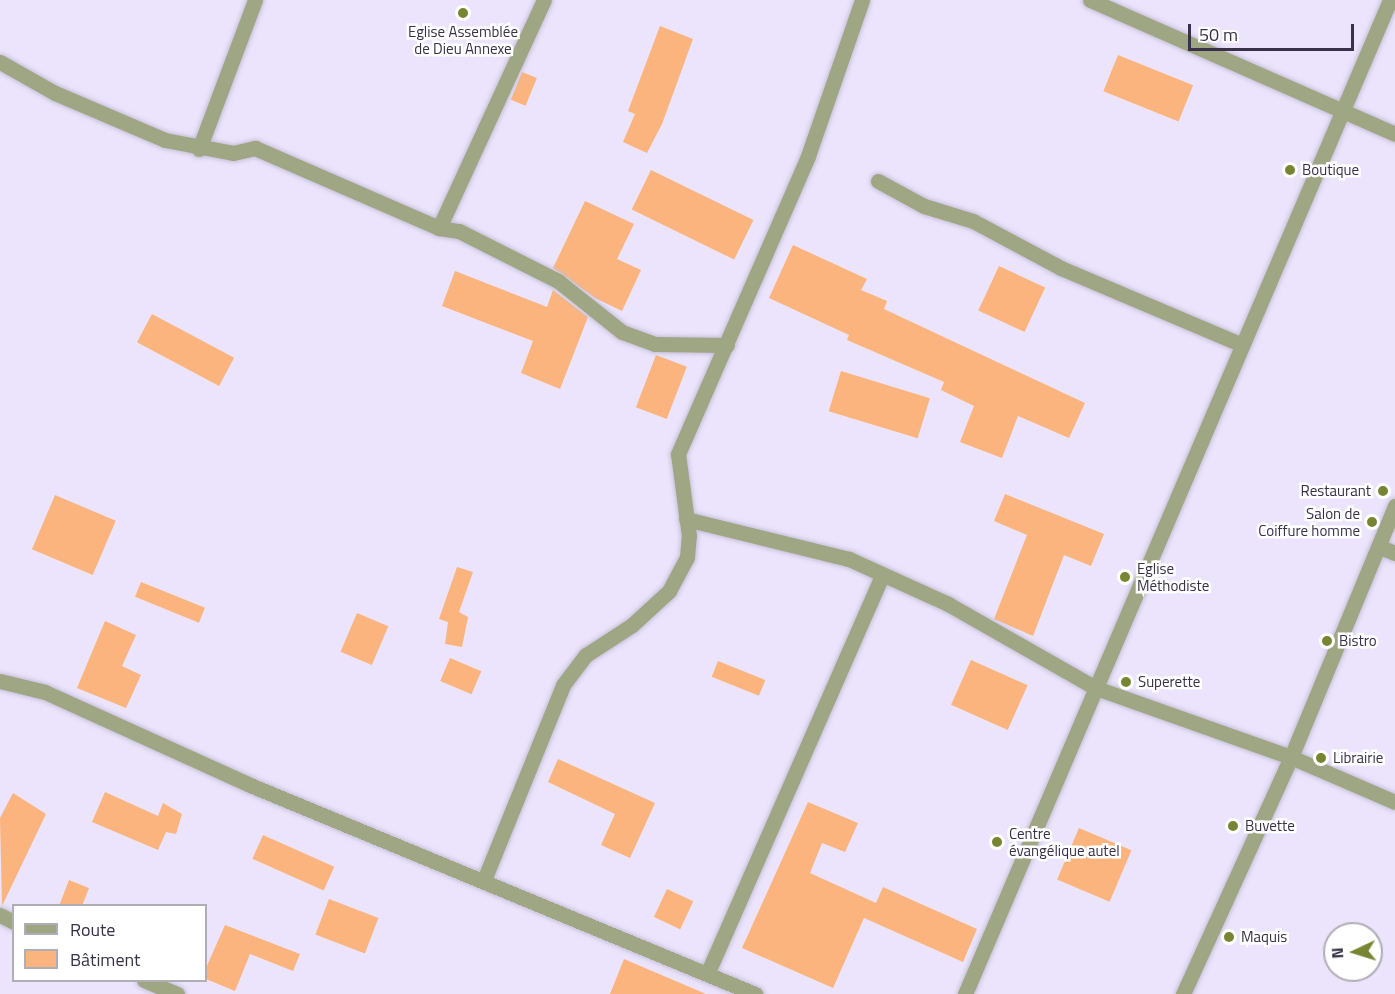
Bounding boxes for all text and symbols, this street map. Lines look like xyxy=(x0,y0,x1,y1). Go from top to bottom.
marker: Eglise Assemblée de Dieu Annexe xyxy=(456,6,470,20)
scale bar xyxy=(1191,12,1358,50)
text: 50 m xyxy=(1199,21,1238,48)
place label: Eglise Assemblée de Dieu Annexe xyxy=(408,22,518,57)
place label: Boutique xyxy=(1302,161,1359,179)
marker: Boutique xyxy=(1283,163,1297,177)
place label: Restaurant xyxy=(1301,482,1371,500)
marker: Restaurant xyxy=(1376,484,1390,498)
place label: Salon de Coiffure homme xyxy=(1258,504,1360,539)
marker: Salon de Coiffure homme xyxy=(1365,515,1379,529)
place label: Eglise Méthodiste xyxy=(1137,559,1209,594)
marker: Eglise Méthodiste xyxy=(1118,570,1132,584)
place label: Bistro xyxy=(1339,632,1377,650)
marker: Bistro xyxy=(1320,634,1334,648)
place label: Superette xyxy=(1138,673,1200,691)
marker: Superette xyxy=(1119,675,1133,689)
place label: Librairie xyxy=(1333,749,1383,767)
marker: Librairie xyxy=(1314,751,1328,765)
place label: Buvette xyxy=(1245,817,1295,835)
marker: Buvette xyxy=(1226,819,1240,833)
place label: Centre évangélique autel xyxy=(1009,824,1120,859)
marker: Centre évangélique autel xyxy=(990,835,1004,849)
legend xyxy=(12,904,207,982)
text: Route xyxy=(70,916,115,943)
north arrow xyxy=(1323,922,1383,982)
place label: Maquis xyxy=(1241,928,1287,946)
marker: Maquis xyxy=(1222,930,1236,944)
text: Bâtiment xyxy=(70,946,140,973)
text: N xyxy=(1325,947,1349,959)

